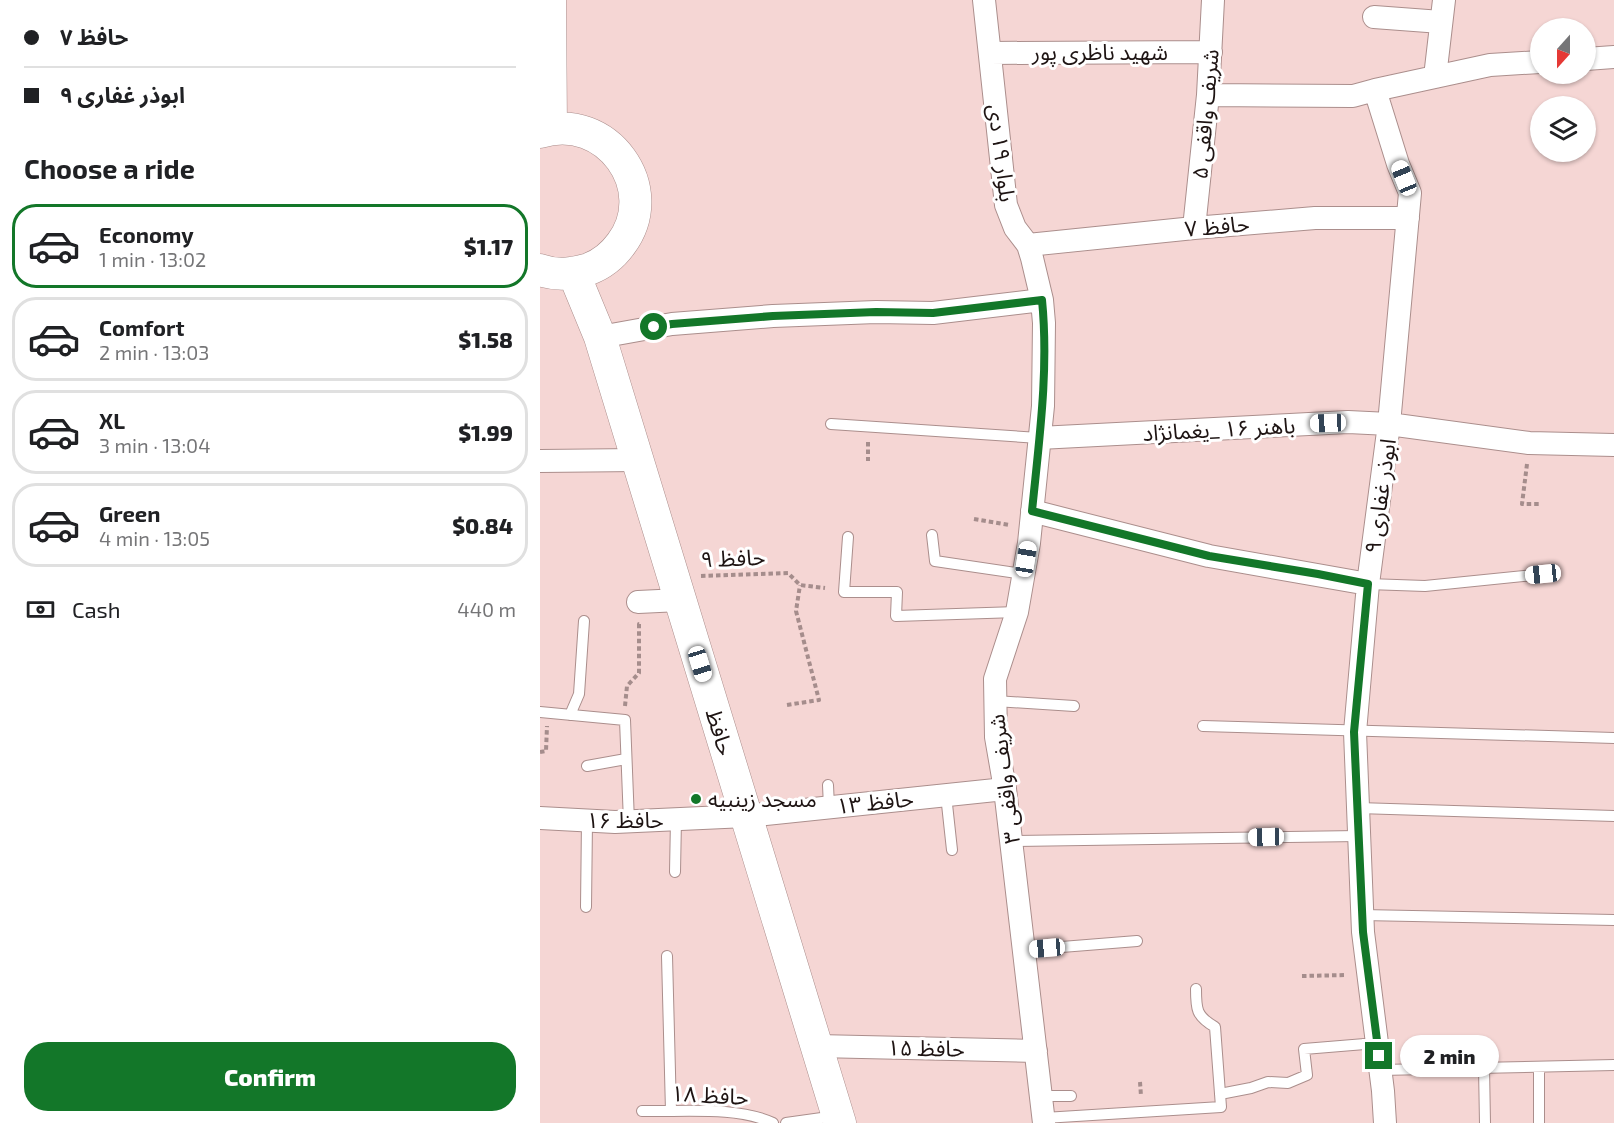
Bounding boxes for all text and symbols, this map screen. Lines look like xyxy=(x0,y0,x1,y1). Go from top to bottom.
north arrow xyxy=(1530,18,1596,84)
map controls xyxy=(1530,18,1596,162)
text: حافظ ۷ xyxy=(60,23,128,49)
street label: شهید ناظری پور xyxy=(1031,38,1168,67)
street label: شریف واقفی ۵ xyxy=(1185,48,1224,180)
text: ابوذر غفاری ۹ xyxy=(60,81,185,107)
button: layers xyxy=(1530,96,1596,162)
street label: بلوار ۱۹ دی xyxy=(982,102,1022,204)
text: Choose a ride xyxy=(24,152,195,184)
car xyxy=(1389,158,1419,198)
street label: حافظ ۷ xyxy=(1183,209,1250,241)
icon: car xyxy=(27,219,81,273)
text: Economy xyxy=(99,221,194,247)
text: $1.17 xyxy=(464,233,513,259)
text: 1 min · 13:02 xyxy=(99,247,206,271)
icon: car xyxy=(27,312,81,366)
route start xyxy=(640,313,667,340)
text: Comfort xyxy=(99,314,184,340)
text: $1.58 xyxy=(458,326,513,352)
text: 2 min · 13:03 xyxy=(99,340,209,364)
icon: car xyxy=(27,405,81,459)
text: XL xyxy=(99,407,125,433)
street label: باهنر ۱۶ _یغمانژاد xyxy=(1142,411,1296,446)
car xyxy=(1310,413,1346,433)
text: $1.99 xyxy=(458,419,513,445)
text: 3 min · 13:04 xyxy=(99,433,210,457)
street label: ابوذر غفاری ۹ xyxy=(1358,437,1402,555)
icon: car xyxy=(27,498,81,552)
text: Green xyxy=(99,500,161,526)
text: $0.84 xyxy=(452,512,513,538)
text: 4 min · 13:05 xyxy=(99,526,210,550)
car xyxy=(1014,540,1038,578)
street label: حافظ ۹ xyxy=(700,543,766,571)
car xyxy=(1524,563,1562,585)
icon: cash xyxy=(24,593,57,626)
text: Cash xyxy=(72,596,121,622)
text: 440 m xyxy=(457,597,516,621)
car xyxy=(686,644,714,684)
street label: حافظ xyxy=(702,705,740,758)
street label: شریف واقفی ۳ xyxy=(982,713,1025,845)
street label: حافظ ۱۳ xyxy=(835,784,915,818)
place label: مسجد زینبیه xyxy=(708,785,817,813)
marker: مسجد زینبیه xyxy=(689,792,703,806)
street label: حافظ ۱۶ xyxy=(586,806,664,832)
car xyxy=(1248,828,1284,846)
car xyxy=(1028,937,1066,959)
street label: حافظ ۱۵ xyxy=(887,1033,965,1061)
callout: 2 min xyxy=(1400,1035,1499,1077)
button: Confirm xyxy=(24,1042,516,1111)
route end xyxy=(1365,1042,1392,1069)
text: 2 min xyxy=(1424,1044,1475,1068)
street label: حافظ ۱۸ xyxy=(671,1079,749,1109)

